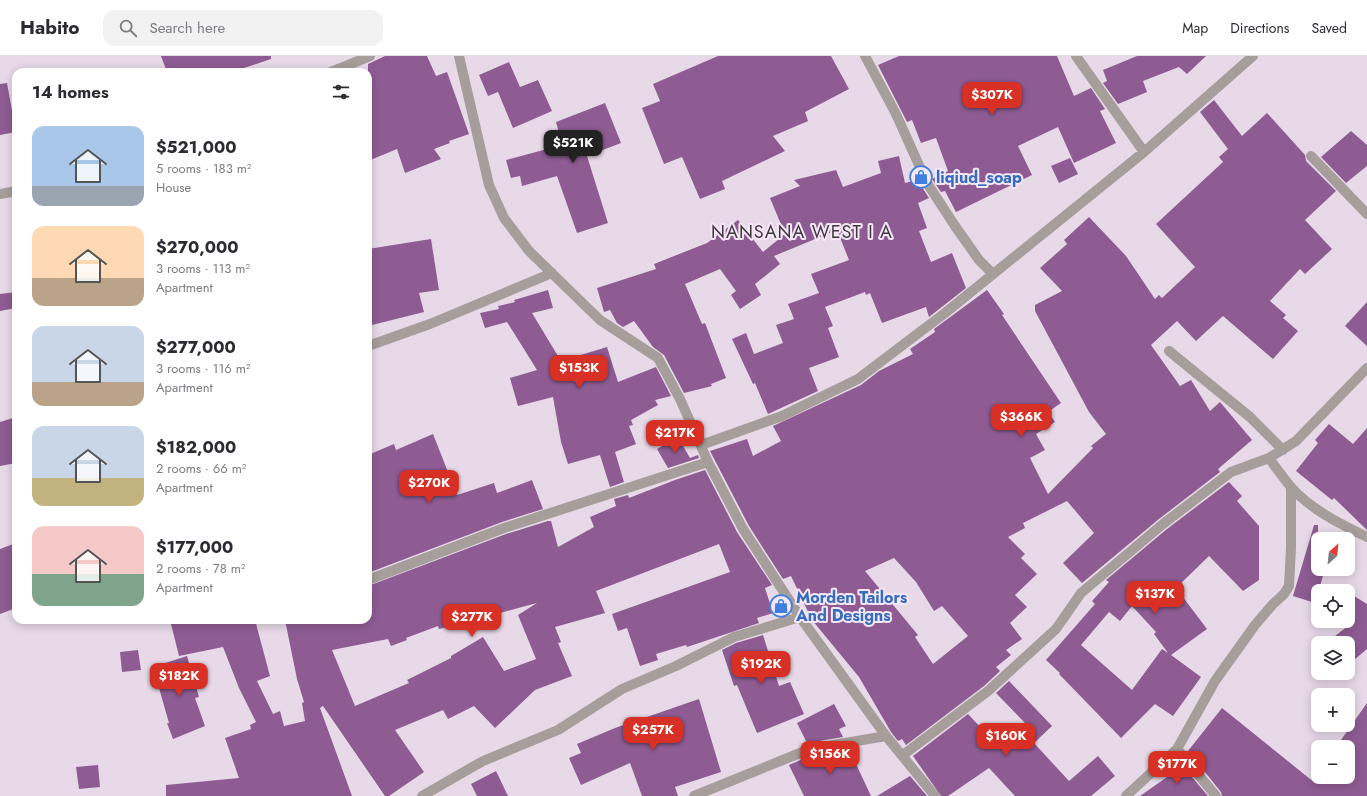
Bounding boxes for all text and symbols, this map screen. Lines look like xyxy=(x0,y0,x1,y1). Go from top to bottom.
search box xyxy=(103,10,383,46)
text: Habito xyxy=(20,14,79,41)
icon: search xyxy=(117,17,139,39)
text: Search here xyxy=(149,17,225,39)
text: Map xyxy=(1182,18,1208,38)
text: Directions xyxy=(1230,18,1290,38)
text: Saved xyxy=(1312,18,1347,38)
text: 14 homes xyxy=(32,80,109,104)
icon: filters xyxy=(330,81,352,103)
pin: $307K xyxy=(964,82,1020,116)
text: $307K xyxy=(971,85,1013,104)
pin: $521K xyxy=(545,130,601,164)
text: $521K xyxy=(553,133,593,152)
text: $521,000 xyxy=(156,135,237,159)
icon: home xyxy=(64,142,112,190)
text: 5 rooms · 183 m² xyxy=(156,159,251,178)
shop icon: liqiud_soap xyxy=(908,164,934,190)
place label: liqiud_soap xyxy=(936,166,1022,189)
text: House xyxy=(156,178,191,197)
district label: NANSANA WEST I A xyxy=(711,219,893,245)
text: $270,000 xyxy=(156,235,239,259)
icon: home xyxy=(64,242,112,290)
text: 3 rooms · 113 m² xyxy=(156,259,250,278)
text: Apartment xyxy=(156,278,213,297)
text: $277,000 xyxy=(156,335,236,359)
icon: home xyxy=(64,342,112,390)
pin: $153K xyxy=(551,355,607,389)
text: $153K xyxy=(559,358,599,377)
text: 3 rooms · 116 m² xyxy=(156,359,250,378)
text: Apartment xyxy=(156,378,213,397)
pin: $366K xyxy=(993,404,1049,438)
text: $366K xyxy=(1000,407,1042,426)
pin: $217K xyxy=(647,420,703,454)
text: $217K xyxy=(655,423,695,442)
text: $182,000 xyxy=(156,435,236,459)
icon: home xyxy=(64,442,112,490)
text: 2 rooms · 66 m² xyxy=(156,459,246,478)
pin: $270K xyxy=(401,470,457,504)
text: $270K xyxy=(408,473,450,492)
text: Apartment xyxy=(156,478,213,497)
north arrow xyxy=(1311,532,1355,576)
map controls xyxy=(1311,532,1355,784)
text: $177,000 xyxy=(156,535,233,559)
icon: home xyxy=(64,542,112,590)
text: 2 rooms · 78 m² xyxy=(156,559,245,578)
text: Apartment xyxy=(156,578,213,597)
pin: $137K xyxy=(1127,581,1183,615)
text: $137K xyxy=(1135,584,1175,603)
button: locate xyxy=(1311,584,1355,628)
place label: Morden Tailors And Designs xyxy=(795,586,907,627)
shop icon: Morden Tailors And Designs xyxy=(768,593,794,619)
pin: $277K xyxy=(444,604,500,638)
text: $277K xyxy=(451,607,493,626)
button: layers xyxy=(1311,636,1355,680)
pin: $192K xyxy=(733,651,789,685)
text: $192K xyxy=(740,654,782,673)
pin: $182K xyxy=(151,663,207,697)
text: $182K xyxy=(159,666,199,685)
button: + xyxy=(1311,688,1355,732)
pin: $257K xyxy=(625,717,681,751)
text: $257K xyxy=(632,720,674,739)
pin: $160K xyxy=(978,723,1034,757)
text: $160K xyxy=(985,726,1027,745)
button: − xyxy=(1311,740,1355,784)
pin: $156K xyxy=(802,741,858,775)
text: $156K xyxy=(810,744,850,763)
pin: $177K xyxy=(1149,751,1205,785)
text: $177K xyxy=(1157,754,1197,773)

